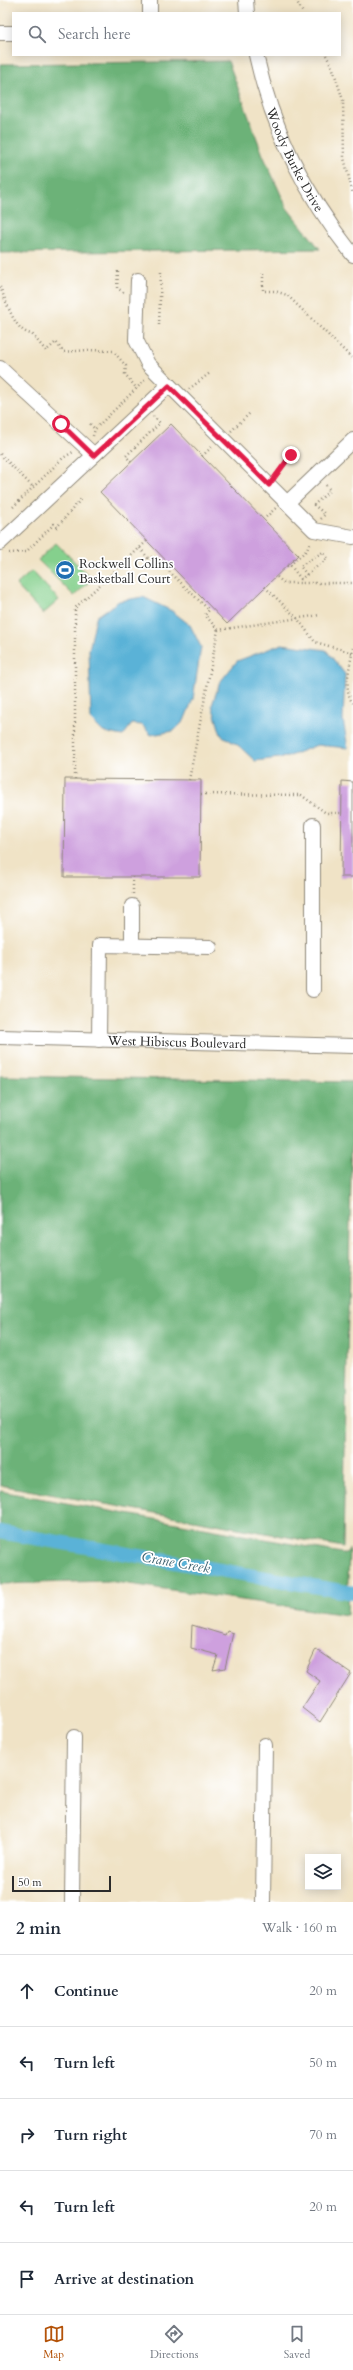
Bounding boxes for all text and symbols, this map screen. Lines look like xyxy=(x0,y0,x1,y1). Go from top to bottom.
search box xyxy=(12,12,341,56)
icon: search xyxy=(26,23,48,45)
text: Search here xyxy=(58,24,131,44)
street label: Woody Burke Drive xyxy=(261,104,328,216)
route start xyxy=(52,415,70,433)
route end xyxy=(282,446,300,464)
place label: Rockwell Collins Basketball Court xyxy=(79,555,173,588)
sports icon: Rockwell Collins Basketball Court xyxy=(54,559,76,581)
street label: West Hibiscus Boulevard xyxy=(106,1032,247,1053)
water label: Crane Creek xyxy=(140,1547,212,1578)
map controls xyxy=(305,1854,341,1890)
button: layers xyxy=(305,1854,341,1890)
scale bar xyxy=(12,1874,111,1893)
text: 50 m xyxy=(18,1875,42,1890)
text: 2 min xyxy=(16,1917,61,1940)
text: Walk · 160 m xyxy=(262,1919,337,1937)
icon: ahead xyxy=(16,1980,38,2002)
text: Continue xyxy=(54,1981,119,2001)
text: 20 m xyxy=(309,1982,337,2000)
icon: left xyxy=(16,2052,38,2074)
text: Turn left xyxy=(54,2053,115,2073)
text: 50 m xyxy=(309,2054,337,2072)
icon: right xyxy=(16,2124,38,2146)
text: Turn right xyxy=(54,2125,127,2145)
text: 70 m xyxy=(309,2126,337,2144)
icon: left xyxy=(16,2196,38,2218)
text: Turn left xyxy=(54,2197,115,2217)
text: 20 m xyxy=(309,2198,337,2216)
icon: arrive xyxy=(16,2268,38,2290)
text: Arrive at destination xyxy=(54,2269,194,2289)
tab: Map xyxy=(43,2323,65,2362)
tab: Directions xyxy=(150,2323,198,2362)
tab: Saved xyxy=(284,2323,310,2362)

